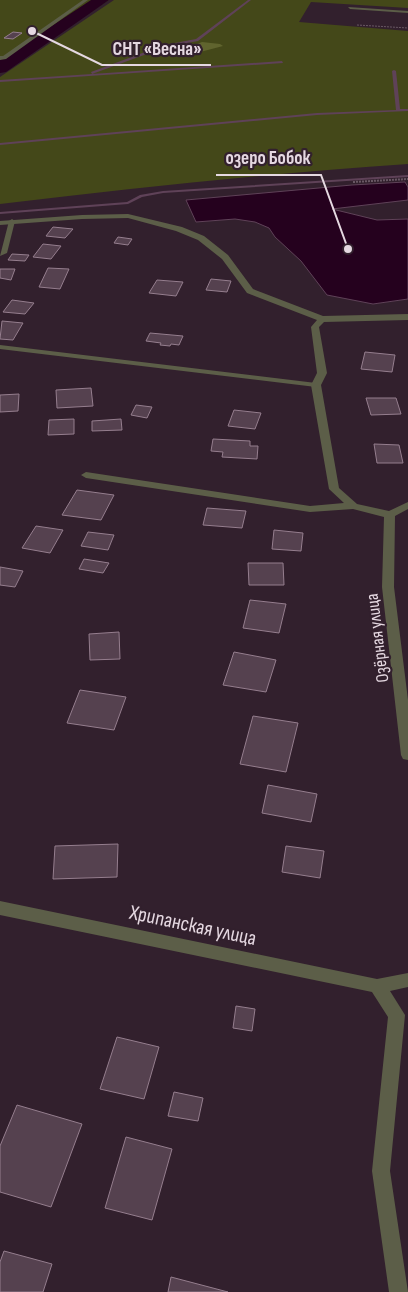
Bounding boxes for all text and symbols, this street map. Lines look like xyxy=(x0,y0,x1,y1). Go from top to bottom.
callout: СНТ «Весна» xyxy=(102,31,211,65)
text: СНТ «Весна» xyxy=(113,38,201,61)
callout: озеро Бобок xyxy=(216,141,321,175)
text: озеро Бобок xyxy=(226,147,310,170)
street label: Озёрная улица xyxy=(362,592,393,684)
street label: Хрипанская улица xyxy=(126,900,259,951)

